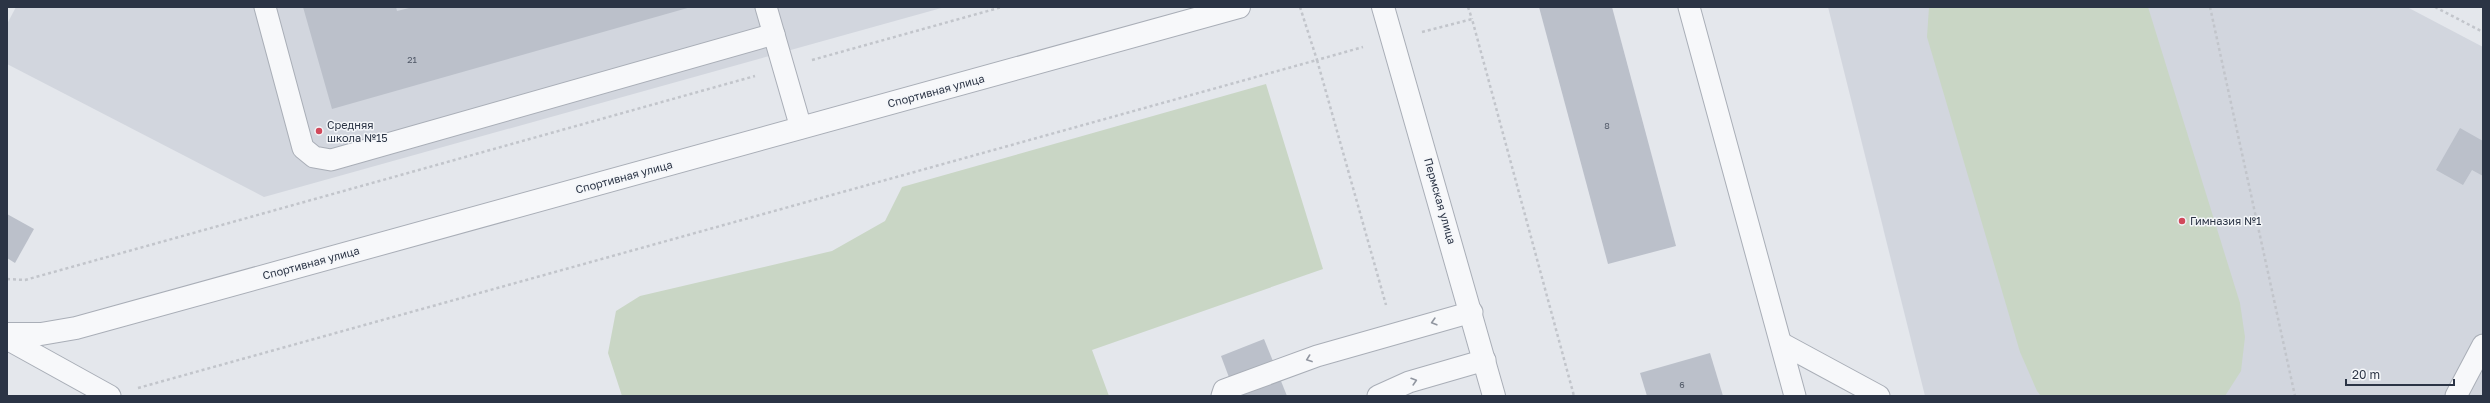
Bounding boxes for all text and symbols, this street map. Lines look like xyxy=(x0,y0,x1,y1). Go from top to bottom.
house number: 21 xyxy=(407,54,417,65)
street label: Спортивная улица xyxy=(886,71,986,110)
place label: Средняя школа №15 xyxy=(327,118,388,144)
house number: 8 xyxy=(1604,120,1610,131)
marker: Средняя школа №15 xyxy=(314,126,324,136)
street label: Пермская улица xyxy=(1422,156,1459,245)
street label: Спортивная улица xyxy=(574,157,674,196)
place label: Гимназия №1 xyxy=(2190,214,2261,227)
marker: Гимназия №1 xyxy=(2177,216,2187,226)
street label: Спортивная улица xyxy=(261,243,361,282)
one-way arrow xyxy=(1431,317,1438,326)
one-way arrow xyxy=(1306,354,1313,362)
scale bar xyxy=(2346,361,2454,387)
text: 20 m xyxy=(2352,367,2380,382)
one-way arrow xyxy=(1410,377,1417,386)
house number: 6 xyxy=(1679,379,1685,390)

